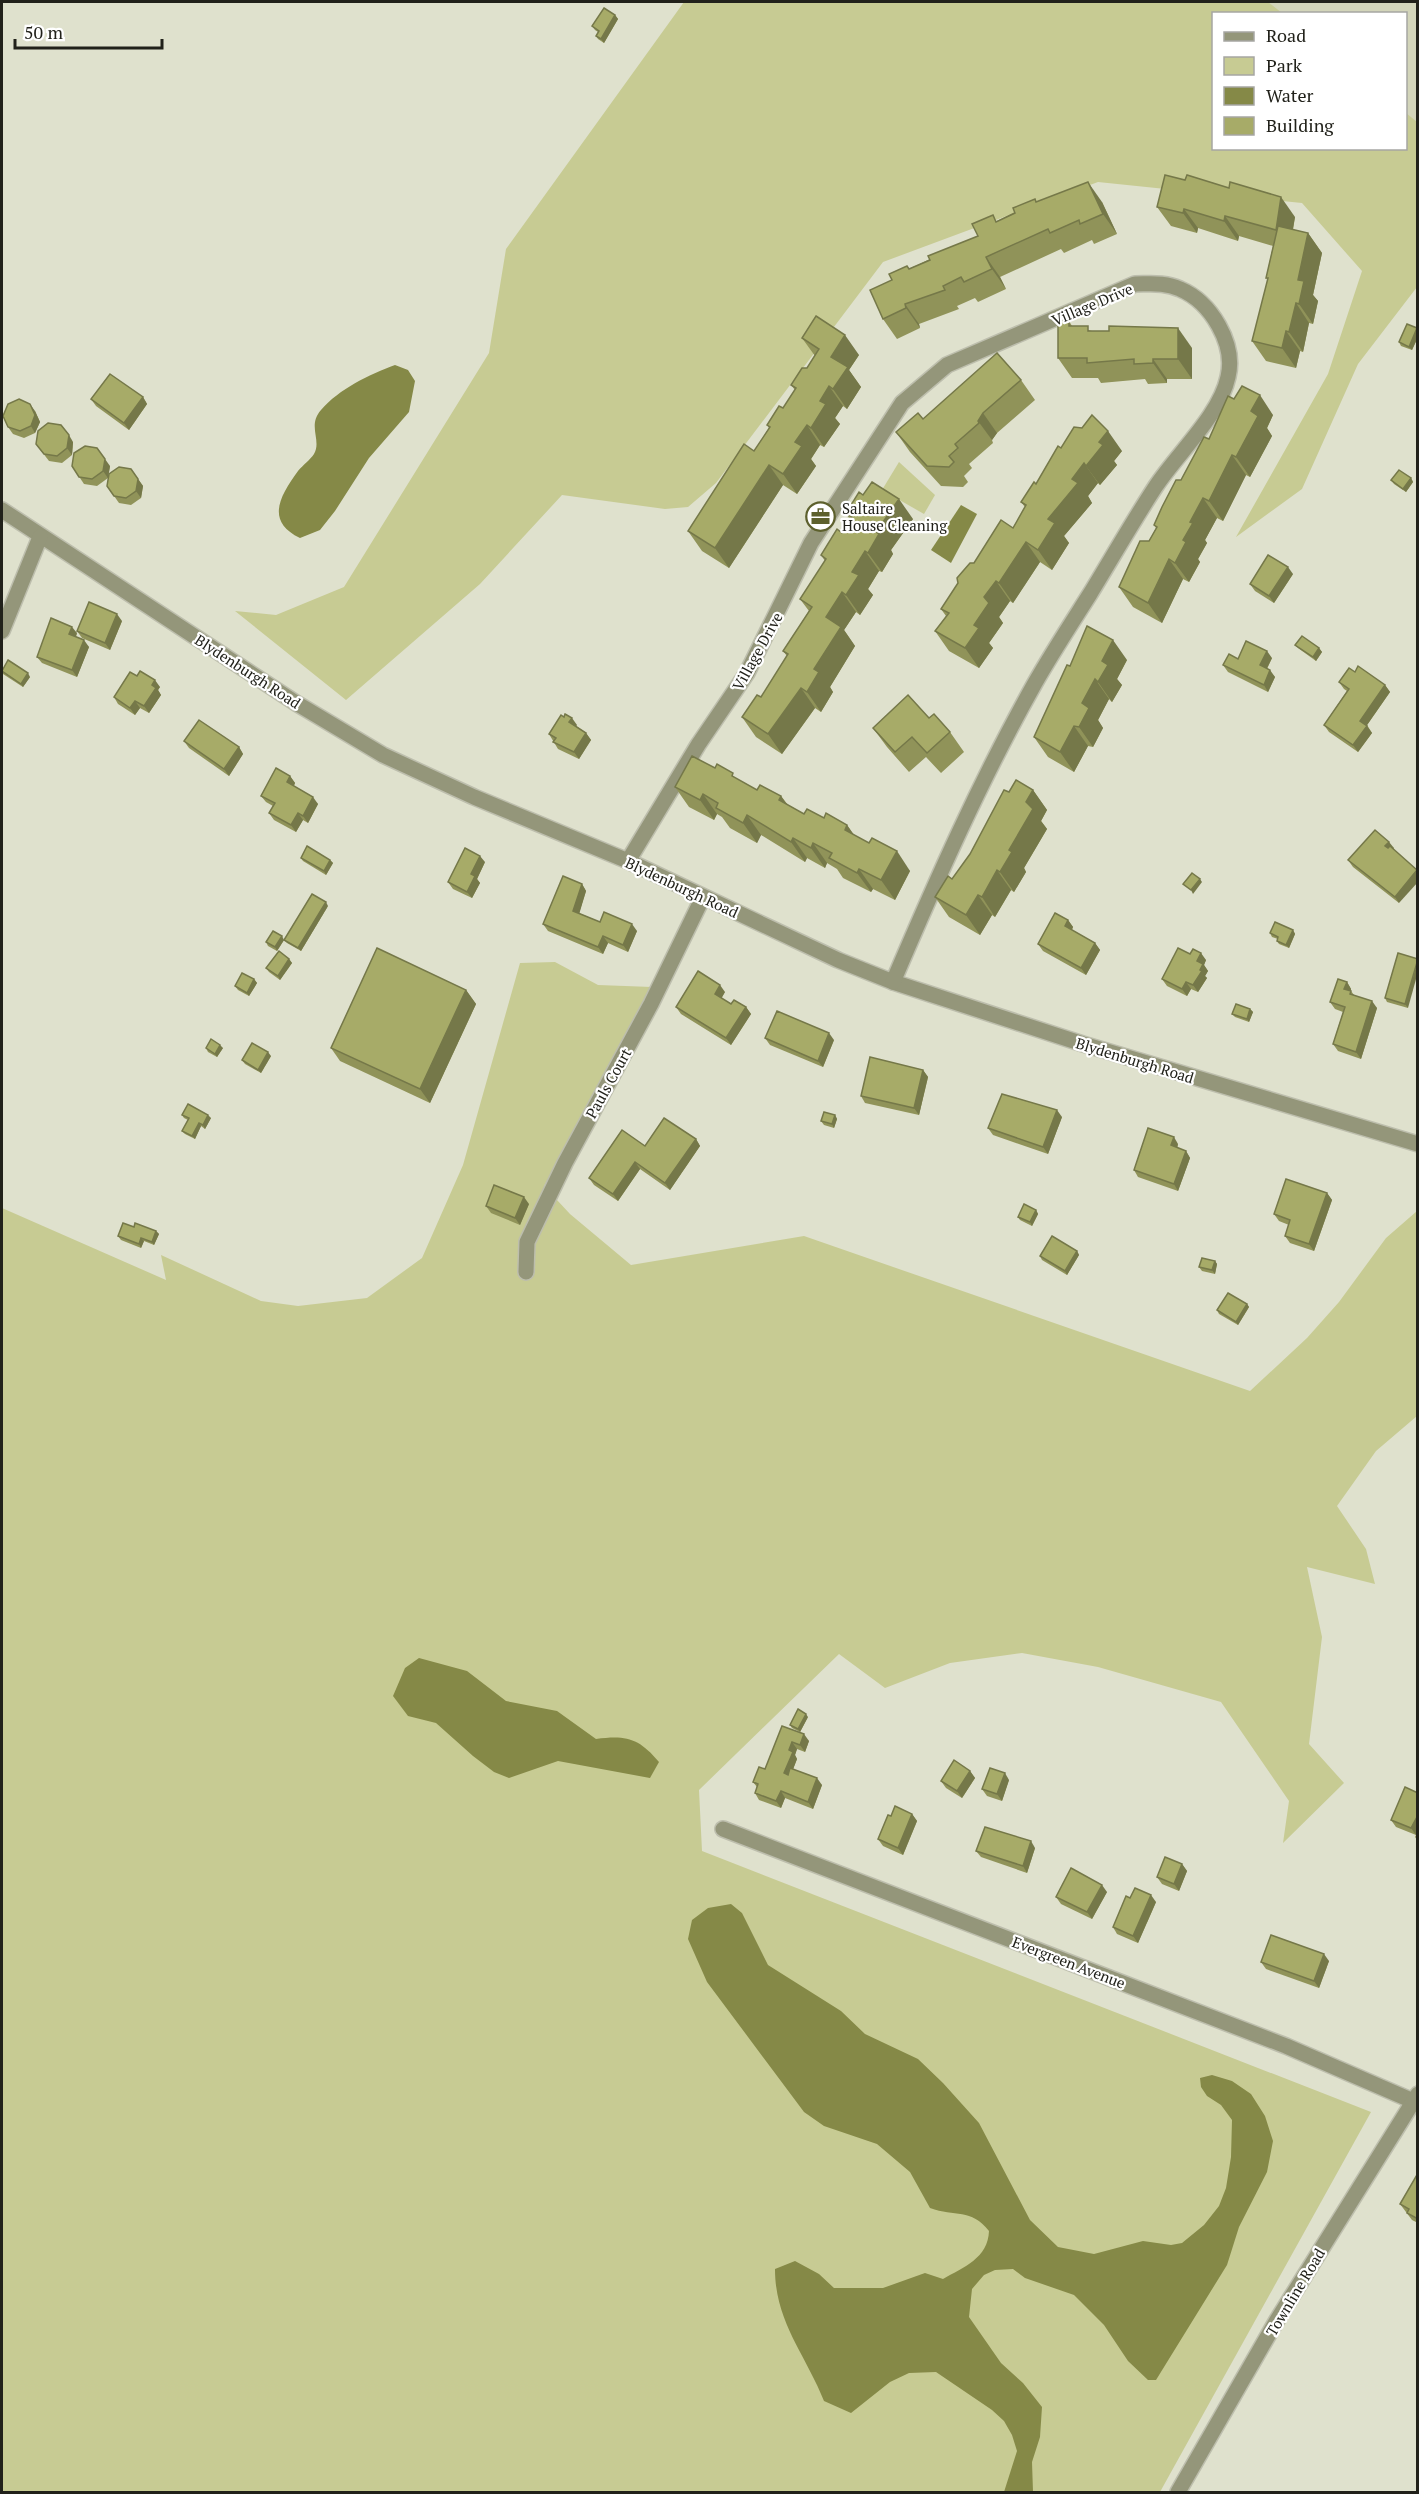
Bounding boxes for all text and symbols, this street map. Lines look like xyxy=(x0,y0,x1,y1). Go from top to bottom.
scale bar xyxy=(15,12,162,50)
legend xyxy=(1212,12,1407,150)
text: 50 m xyxy=(24,20,64,44)
text: Road xyxy=(1266,23,1306,47)
text: Park xyxy=(1266,53,1303,77)
text: Water xyxy=(1266,83,1313,107)
text: Building xyxy=(1266,113,1334,137)
street label: Village Drive xyxy=(1048,278,1136,330)
place label: Saltaire House Cleaning xyxy=(842,498,948,535)
office icon: Saltaire House Cleaning xyxy=(805,501,837,533)
street label: Village Drive xyxy=(727,608,787,694)
street label: Blydenburgh Road xyxy=(191,629,305,713)
street label: Blydenburgh Road xyxy=(622,852,742,922)
street label: Blydenburgh Road xyxy=(1074,1033,1196,1087)
street label: Pauls Court xyxy=(581,1044,636,1122)
street label: Evergreen Avenue xyxy=(1010,1931,1128,1993)
street label: Townline Road xyxy=(1261,2244,1329,2340)

